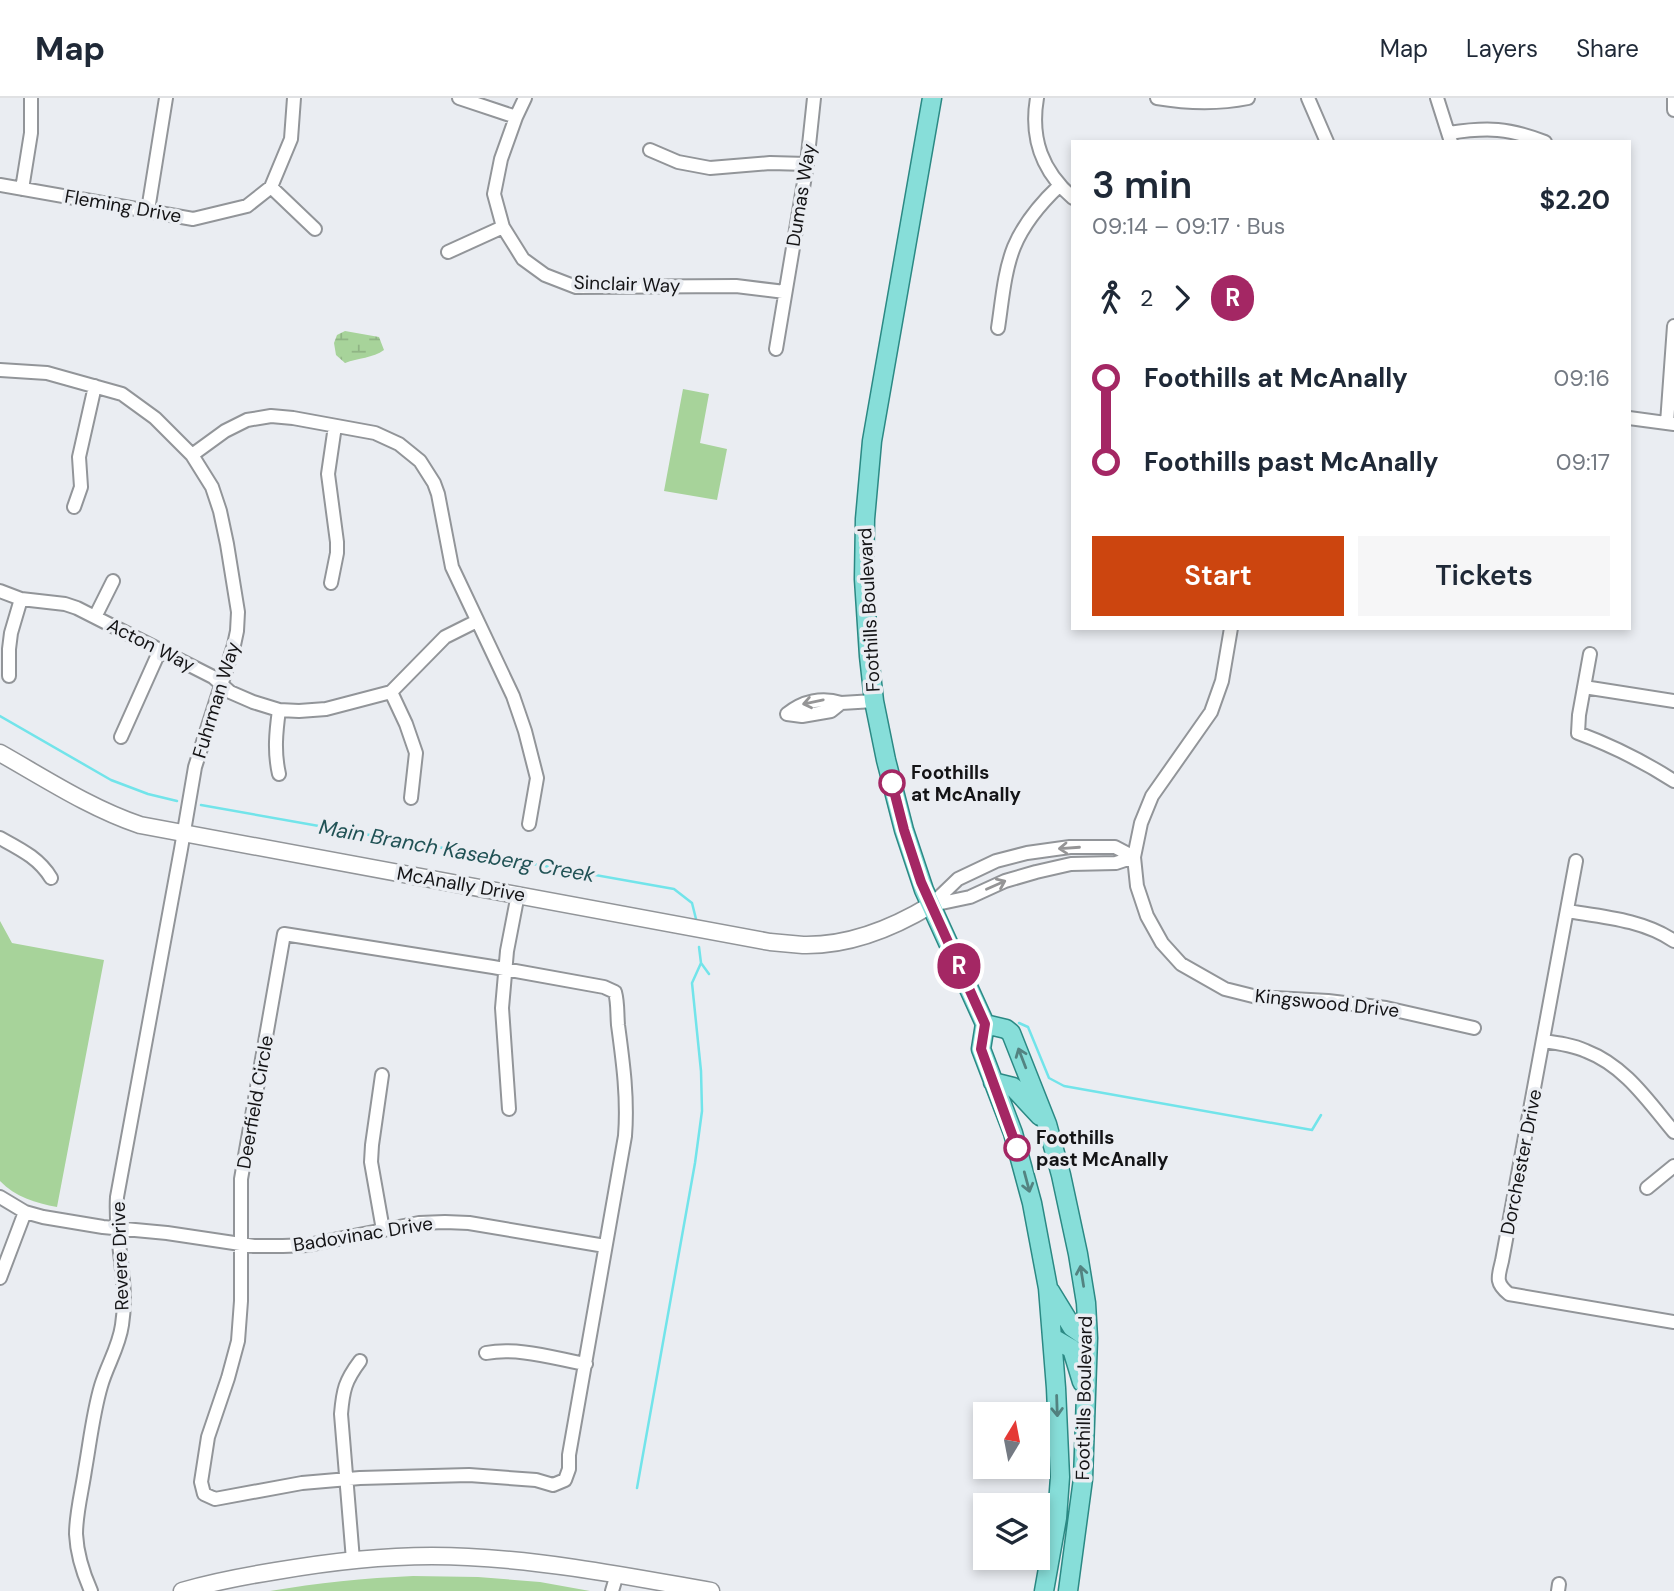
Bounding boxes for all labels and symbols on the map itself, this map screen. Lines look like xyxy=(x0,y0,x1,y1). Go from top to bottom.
street label: Dumas Way xyxy=(781,141,822,248)
street label: Fleming Drive xyxy=(63,183,183,229)
street label: Sinclair Way xyxy=(573,270,681,298)
street label: Foothills Boulevard xyxy=(852,527,886,693)
street label: Acton Way xyxy=(103,612,199,678)
street label: Fuhrman Way xyxy=(186,638,246,761)
one-way arrow xyxy=(802,696,825,710)
place label: Foothills at McAnally xyxy=(911,760,1022,807)
marker: Foothills at McAnally xyxy=(879,770,905,796)
water label: Main Branch Kaseberg Creek xyxy=(317,813,597,889)
one-way arrow xyxy=(1058,842,1080,855)
street label: McAnally Drive xyxy=(395,860,527,908)
one-way arrow xyxy=(985,878,1006,891)
line badge: R xyxy=(936,943,982,989)
street label: Kingswood Drive xyxy=(1254,983,1400,1023)
street label: Deerfield Circle xyxy=(231,1033,279,1171)
one-way arrow xyxy=(1014,1047,1027,1069)
street label: Dorchester Drive xyxy=(1495,1087,1547,1237)
place label: Foothills past McAnally xyxy=(1036,1125,1169,1172)
marker: Foothills past McAnally xyxy=(1004,1135,1030,1161)
one-way arrow xyxy=(1021,1170,1034,1193)
street label: Revere Drive xyxy=(106,1201,134,1311)
street label: Badovinac Drive xyxy=(291,1211,435,1257)
one-way arrow xyxy=(1075,1266,1088,1288)
street label: Foothills Boulevard xyxy=(1070,1315,1098,1481)
one-way arrow xyxy=(1051,1395,1064,1418)
north arrow xyxy=(973,1402,1050,1479)

